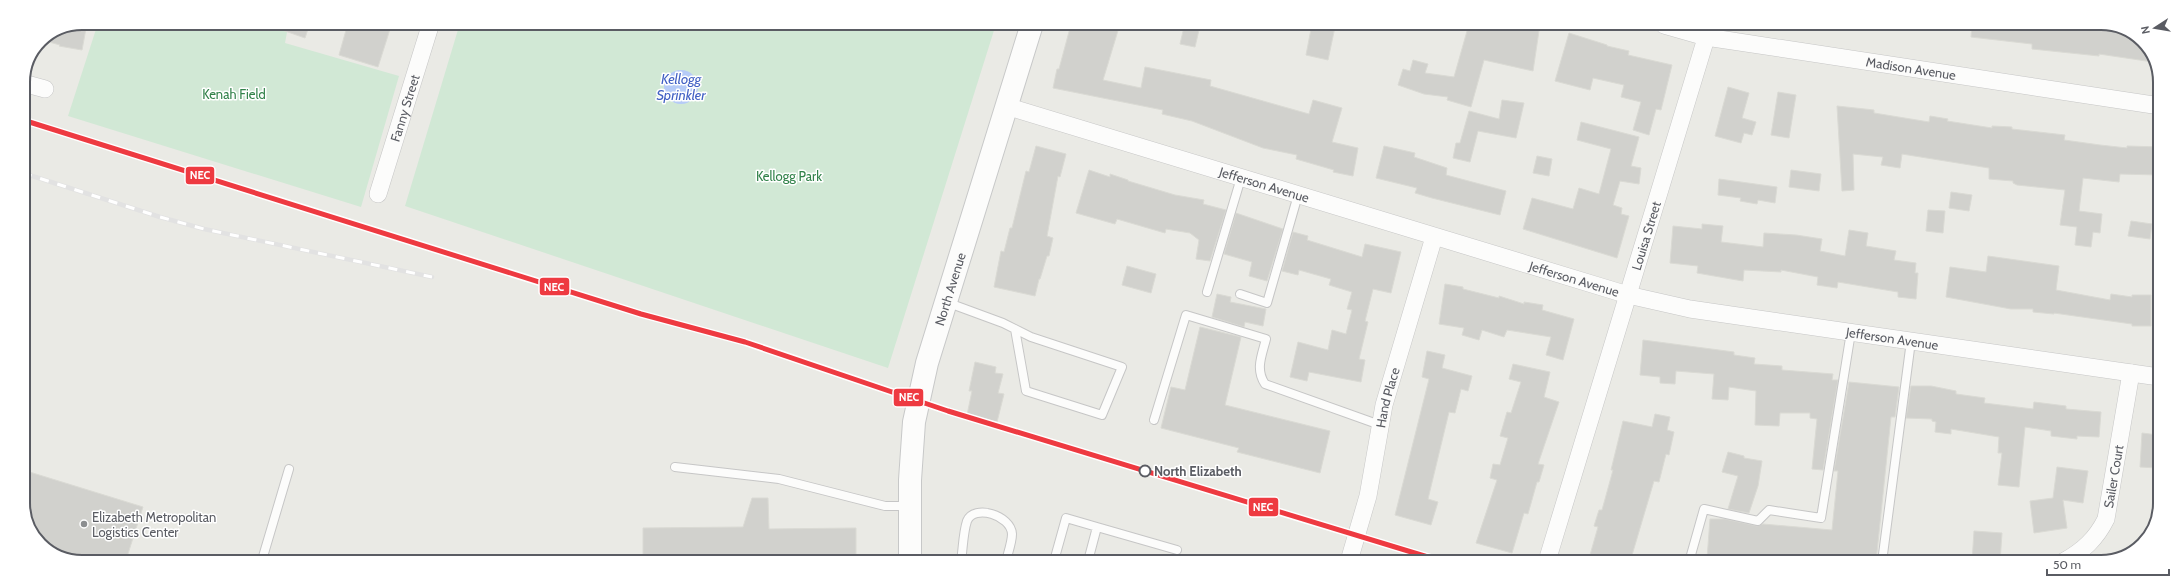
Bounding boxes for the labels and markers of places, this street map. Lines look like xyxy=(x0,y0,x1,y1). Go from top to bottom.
place label: North Elizabeth xyxy=(1154,463,1242,479)
marker: North Elizabeth xyxy=(1138,464,1152,478)
place label: Elizabeth Metropolitan Logistics Center xyxy=(92,509,216,540)
marker: Elizabeth Metropolitan Logistics Center xyxy=(79,519,89,529)

